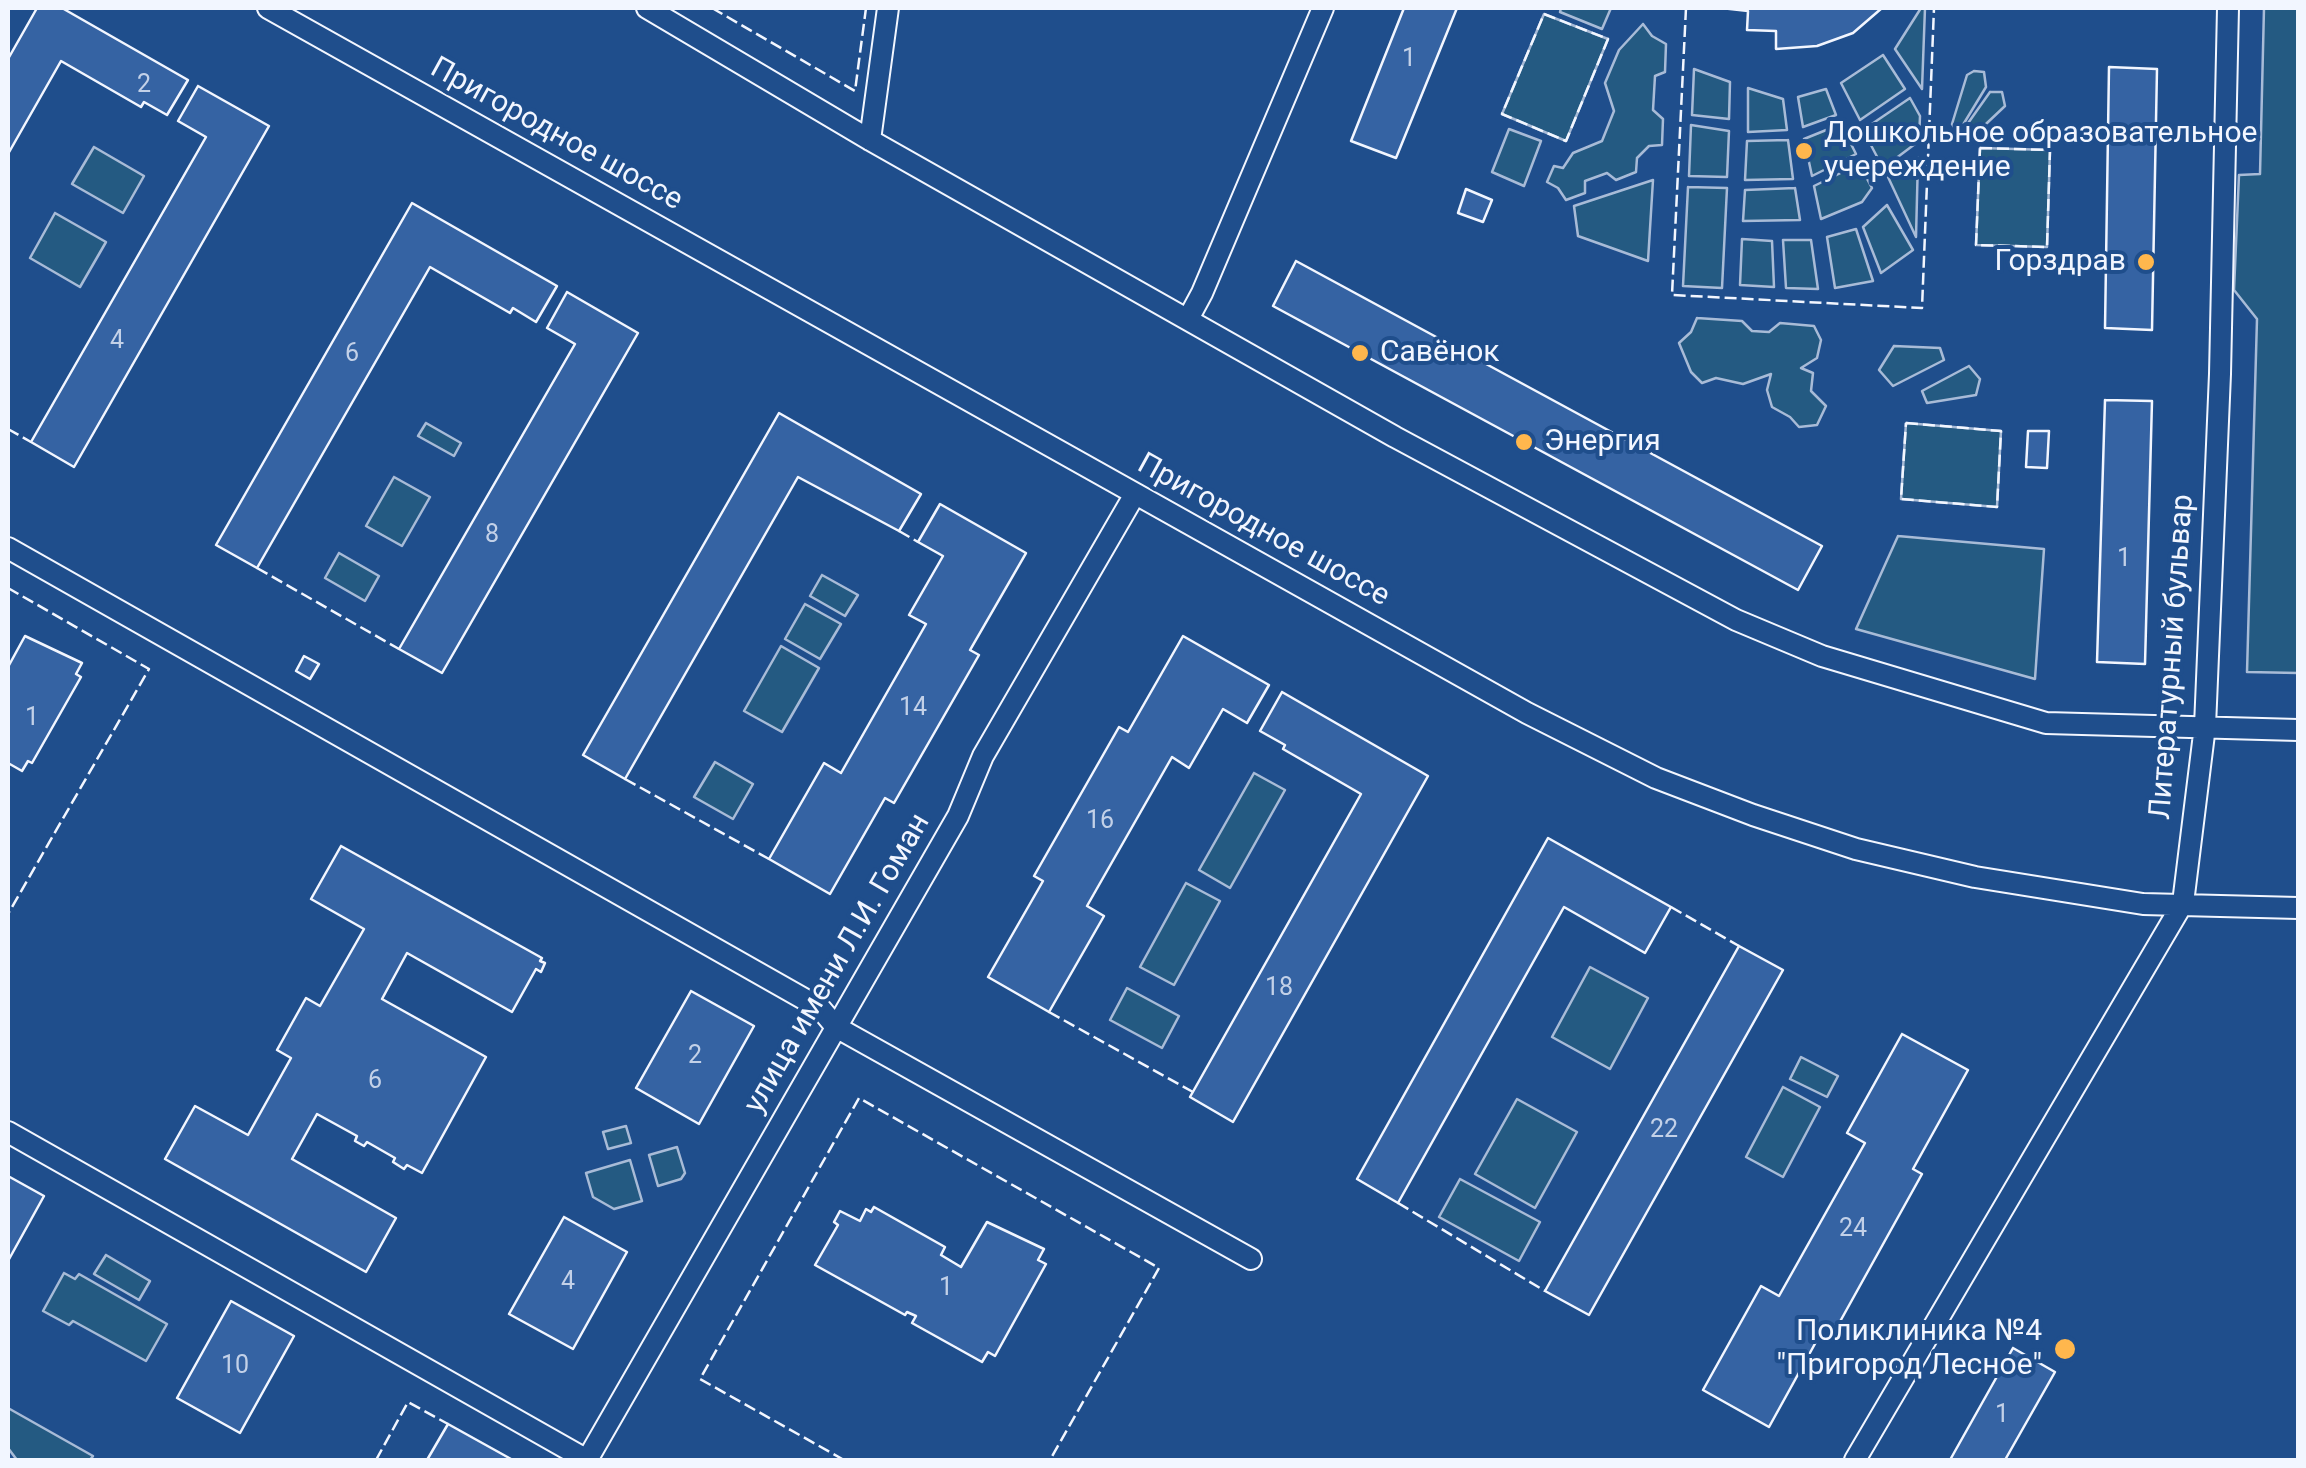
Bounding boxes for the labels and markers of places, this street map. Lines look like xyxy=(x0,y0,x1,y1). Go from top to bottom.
place label: Дошкольное образовательное учереждение xyxy=(1824,116,2257,186)
marker: Дошкольное образовательное учереждение xyxy=(1793,140,1815,162)
place label: Горздрав xyxy=(1994,244,2126,280)
marker: Горздрав xyxy=(2135,251,2157,273)
place label: Савёнок xyxy=(1380,335,1500,371)
marker: Савёнок xyxy=(1349,342,1371,364)
place label: Энергия xyxy=(1544,424,1661,460)
marker: Энергия xyxy=(1513,431,1535,453)
place label: Поликлиника №4 "Пригород Лесное" xyxy=(1776,1314,2042,1384)
marker: Поликлиника №4 "Пригород Лесное" xyxy=(2052,1336,2078,1362)

